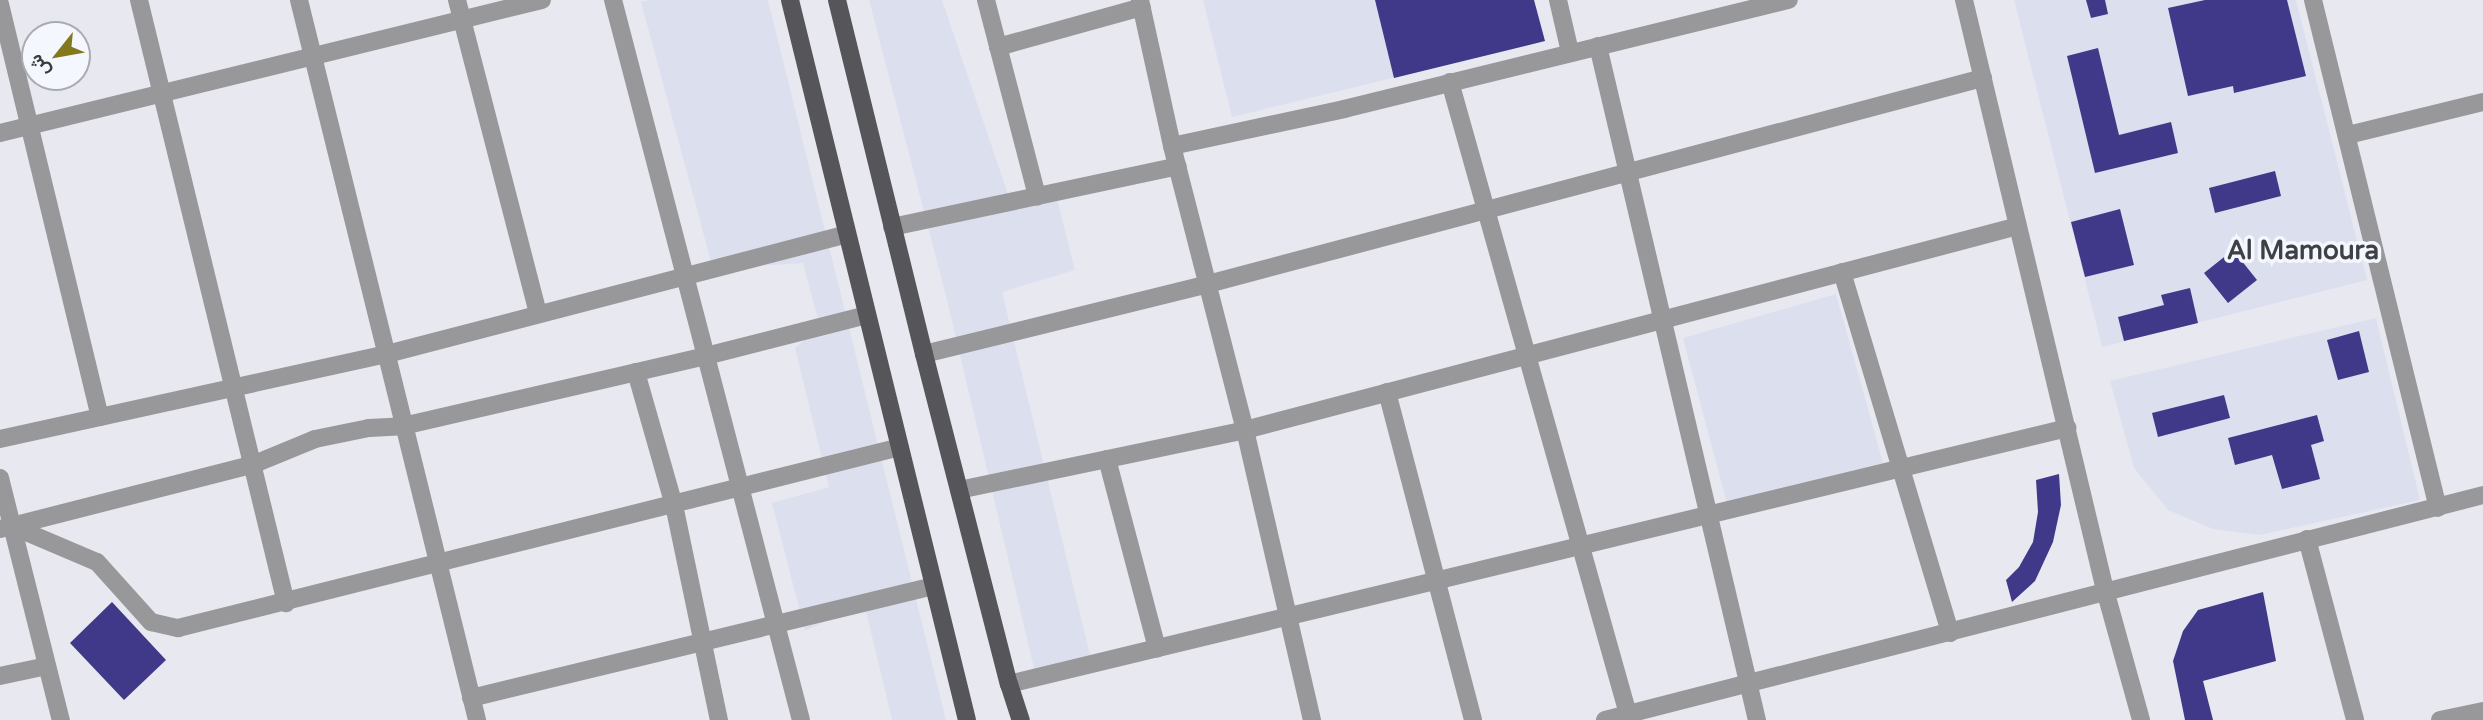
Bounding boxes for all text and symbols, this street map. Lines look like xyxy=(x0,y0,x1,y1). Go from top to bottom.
north arrow xyxy=(21,21,91,91)
text: ش xyxy=(24,50,55,81)
district label: Al Mamoura xyxy=(2227,235,2379,267)

